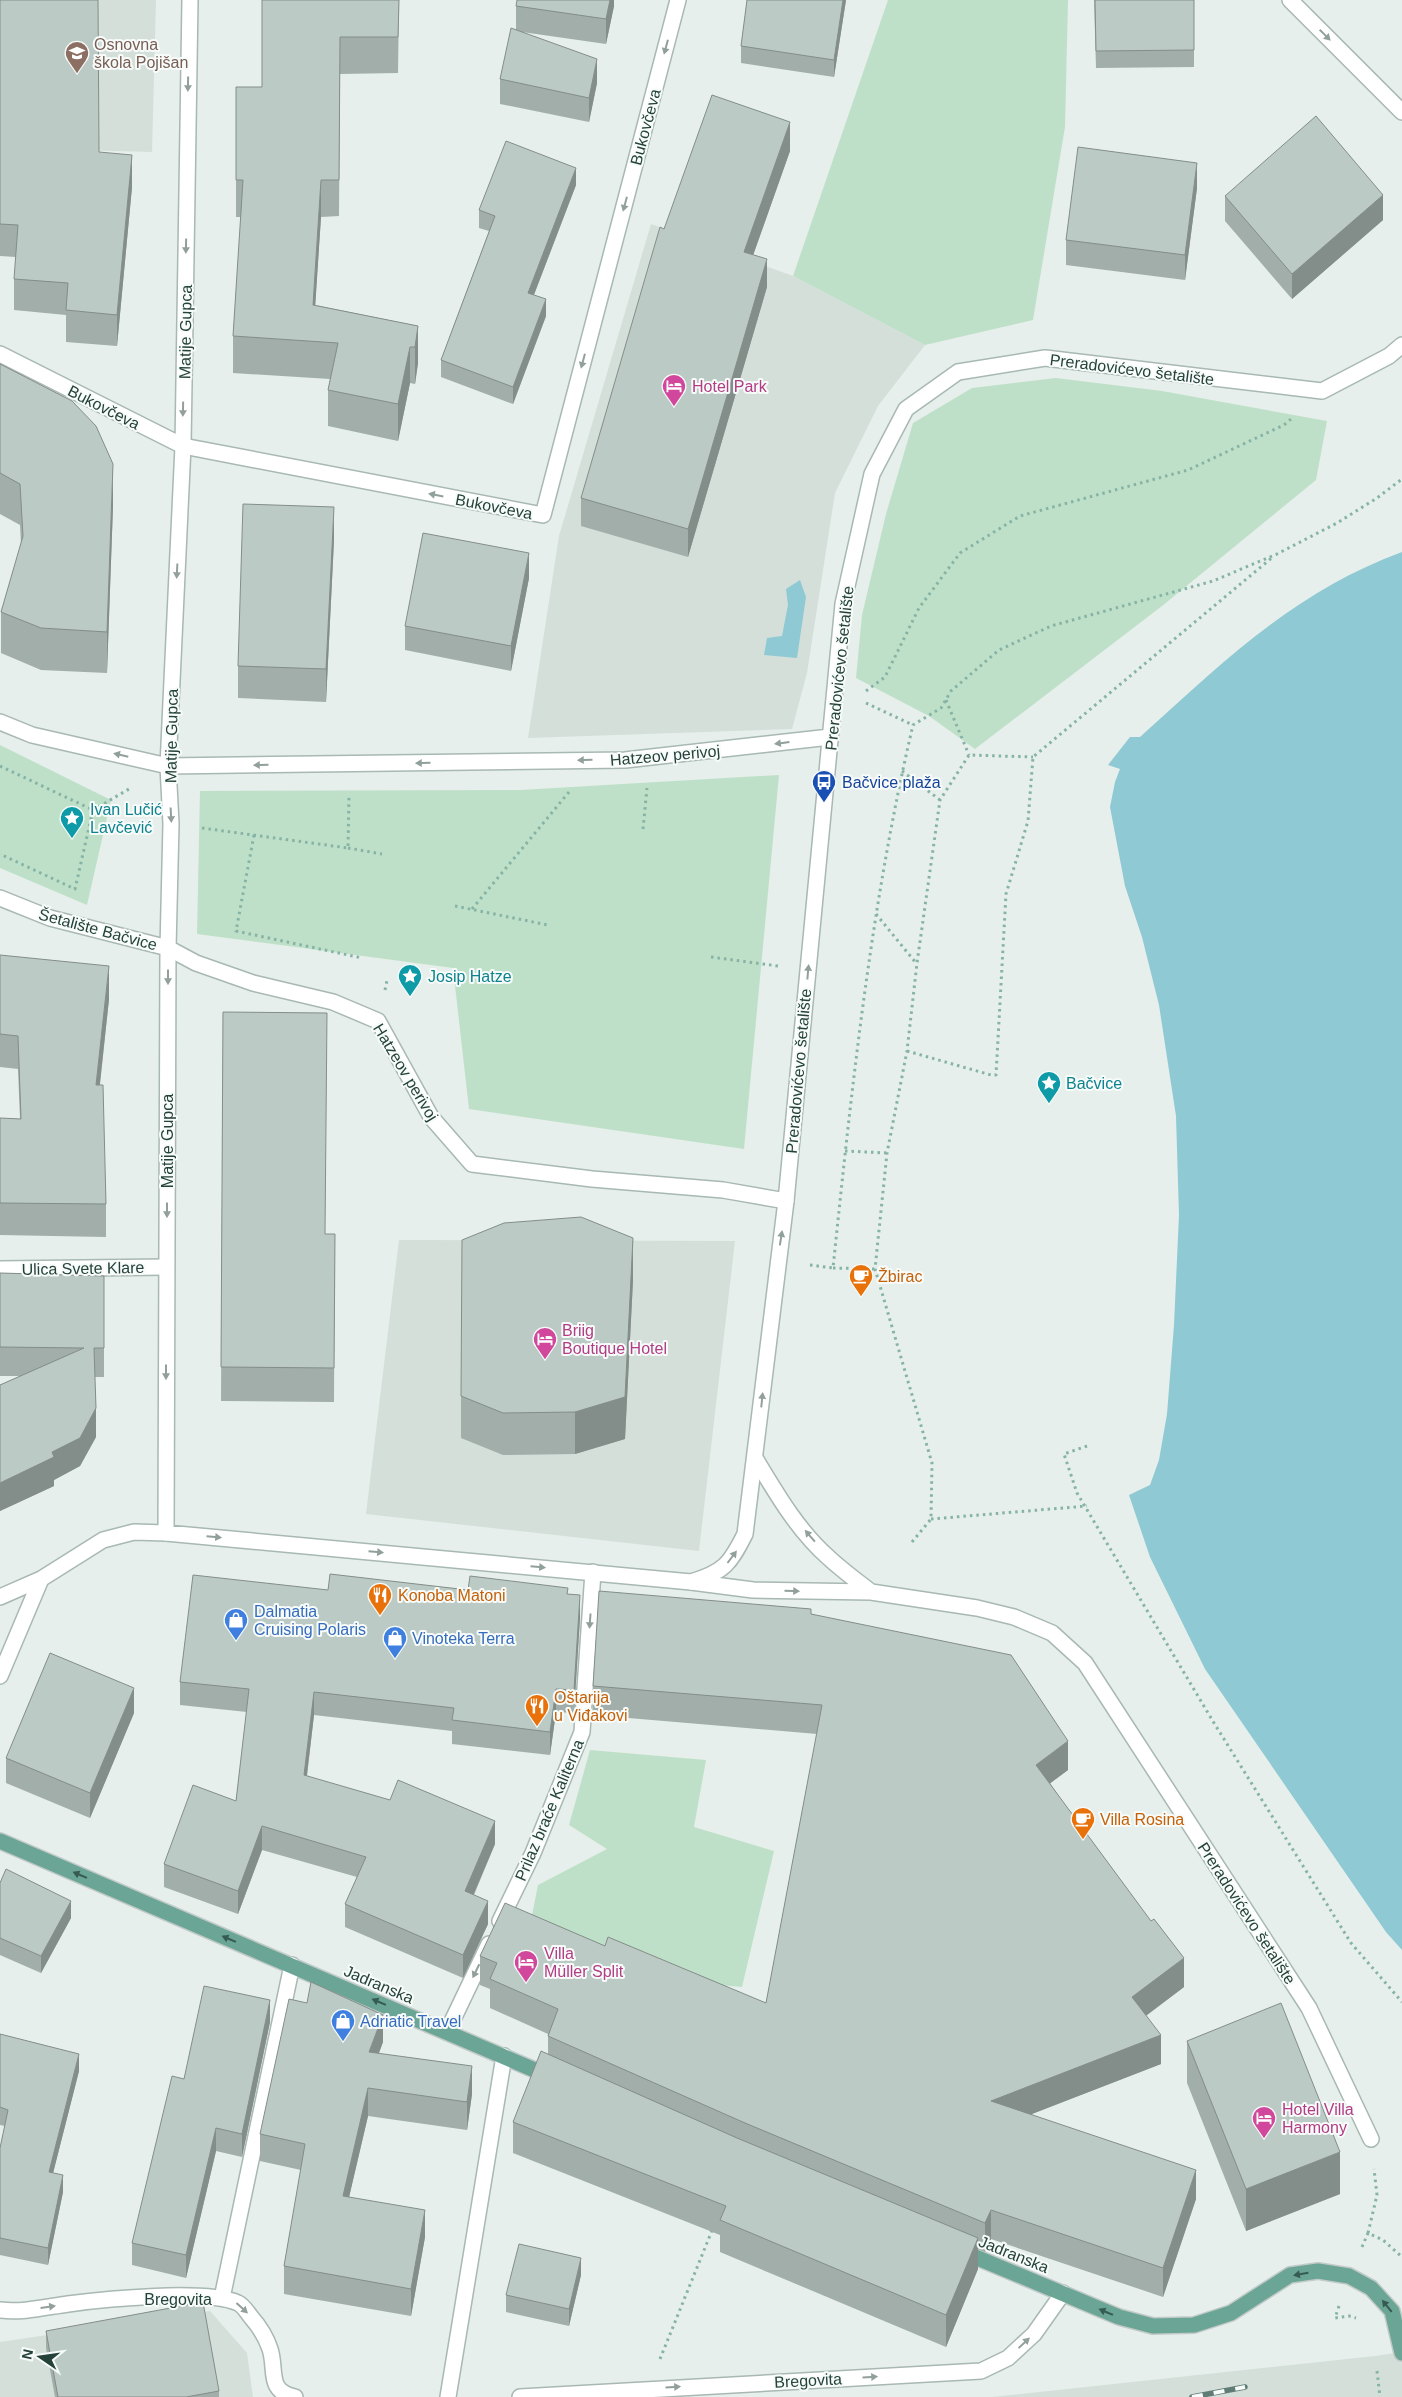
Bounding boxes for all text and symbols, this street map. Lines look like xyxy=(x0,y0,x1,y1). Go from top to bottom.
one-way arrow xyxy=(1319,28,1331,40)
place label: Osnovna škola Pojišan xyxy=(94,36,188,71)
school or university icon: Osnovna škola Pojišan xyxy=(64,40,90,74)
one-way arrow xyxy=(662,40,670,55)
one-way arrow xyxy=(184,76,192,92)
street label: Bukovčeva xyxy=(627,87,664,167)
one-way arrow xyxy=(620,197,628,212)
one-way arrow xyxy=(182,238,190,254)
street label: Matije Gupca xyxy=(176,285,195,379)
street label: Preradovićevo šetalište xyxy=(1049,351,1215,388)
one-way arrow xyxy=(579,354,587,369)
hotel icon: Hotel Park xyxy=(661,373,687,407)
place label: Hotel Park xyxy=(692,378,768,395)
street label: Bukovčeva xyxy=(65,382,143,433)
one-way arrow xyxy=(179,401,187,417)
one-way arrow xyxy=(428,490,444,498)
street label: Bukovčeva xyxy=(454,491,534,522)
one-way arrow xyxy=(173,563,181,579)
street label: Preradovićevo šetalište xyxy=(822,585,857,751)
street label: Matije Gupca xyxy=(162,689,181,783)
one-way arrow xyxy=(774,739,790,747)
street label: Hatzeov perivoj xyxy=(609,742,721,769)
one-way arrow xyxy=(113,751,128,759)
one-way arrow xyxy=(577,757,593,765)
one-way arrow xyxy=(415,759,431,767)
one-way arrow xyxy=(252,761,268,769)
bus stop icon: Bačvice plaža xyxy=(811,769,837,803)
place label: Bačvice plaža xyxy=(842,774,941,791)
place label: Ivan Lučić Lavčević xyxy=(90,801,162,836)
place icon: Ivan Lučić Lavčević xyxy=(59,805,85,839)
one-way arrow xyxy=(167,807,175,823)
street label: Šetalište Bačvice xyxy=(37,905,159,953)
place icon: Josip Hatze xyxy=(397,963,423,997)
one-way arrow xyxy=(804,964,812,980)
place label: Josip Hatze xyxy=(428,968,512,985)
one-way arrow xyxy=(164,969,172,985)
street label: Preradovićevo šetalište xyxy=(783,988,814,1154)
street label: Hatzeov perivoj xyxy=(370,1021,441,1124)
place icon: Bačvice xyxy=(1036,1070,1062,1104)
place label: Bačvice xyxy=(1066,1075,1122,1092)
street label: Matije Gupca xyxy=(159,1094,176,1188)
one-way arrow xyxy=(163,1202,171,1218)
one-way arrow xyxy=(777,1230,785,1246)
street label: Ulica Svete Klare xyxy=(22,1259,145,1278)
cafe icon: Žbirac xyxy=(848,1263,874,1297)
place label: Žbirac xyxy=(878,1267,922,1285)
place label: Briig Boutique Hotel xyxy=(562,1322,667,1357)
hotel icon: Briig Boutique Hotel xyxy=(532,1326,558,1360)
one-way arrow xyxy=(162,1364,170,1380)
one-way arrow xyxy=(758,1391,766,1407)
one-way arrow xyxy=(804,1530,815,1543)
one-way arrow xyxy=(207,1533,223,1541)
one-way arrow xyxy=(368,1548,384,1556)
one-way arrow xyxy=(726,1551,737,1564)
one-way arrow xyxy=(530,1563,546,1571)
restaurant icon: Konoba Matoni xyxy=(367,1582,393,1616)
place label: Konoba Matoni xyxy=(398,1587,506,1604)
one-way arrow xyxy=(784,1587,800,1595)
place label: Dalmatia Cruising Polaris xyxy=(254,1603,366,1638)
shop icon: Dalmatia Cruising Polaris xyxy=(223,1607,249,1641)
one-way arrow xyxy=(585,1613,593,1629)
shop icon: Vinoteka Terra xyxy=(382,1625,408,1659)
place label: Vinoteka Terra xyxy=(412,1630,515,1647)
place label: Oštarija u Viđakovi xyxy=(554,1689,628,1724)
restaurant icon: Oštarija u Viđakovi xyxy=(524,1693,550,1727)
street label: Prilaz braće Kaliterna xyxy=(512,1737,587,1884)
cafe icon: Villa Rosina xyxy=(1070,1806,1096,1840)
place label: Villa Rosina xyxy=(1100,1811,1184,1828)
street label: Preradovićevo šetalište xyxy=(1194,1839,1299,1987)
one-way arrow xyxy=(73,1871,87,1879)
one-way arrow xyxy=(222,1934,236,1942)
place label: Villa Müller Split xyxy=(544,1945,624,1980)
hotel icon: Villa Müller Split xyxy=(513,1949,539,1983)
street label: Jadranska xyxy=(342,1962,416,2007)
one-way arrow xyxy=(472,1964,480,1978)
one-way arrow xyxy=(372,1998,386,2006)
shop icon: Adriatic Travel xyxy=(330,2008,356,2042)
place label: Adriatic Travel xyxy=(360,2013,461,2030)
place label: Hotel Villa Harmony xyxy=(1282,2101,1354,2136)
hotel icon: Hotel Villa Harmony xyxy=(1251,2105,1277,2139)
street label: Jadranska xyxy=(976,2233,1051,2276)
one-way arrow xyxy=(1292,2270,1308,2278)
street label: Bregovita xyxy=(144,2291,212,2308)
one-way arrow xyxy=(1381,2300,1392,2313)
one-way arrow xyxy=(41,2303,57,2311)
one-way arrow xyxy=(236,2303,249,2314)
one-way arrow xyxy=(1099,2307,1113,2315)
north arrow xyxy=(15,2332,65,2382)
one-way arrow xyxy=(1018,2337,1030,2349)
text: N xyxy=(18,2347,36,2361)
street label: Bregovita xyxy=(774,2370,842,2391)
one-way arrow xyxy=(862,2372,878,2380)
one-way arrow xyxy=(665,2383,681,2391)

